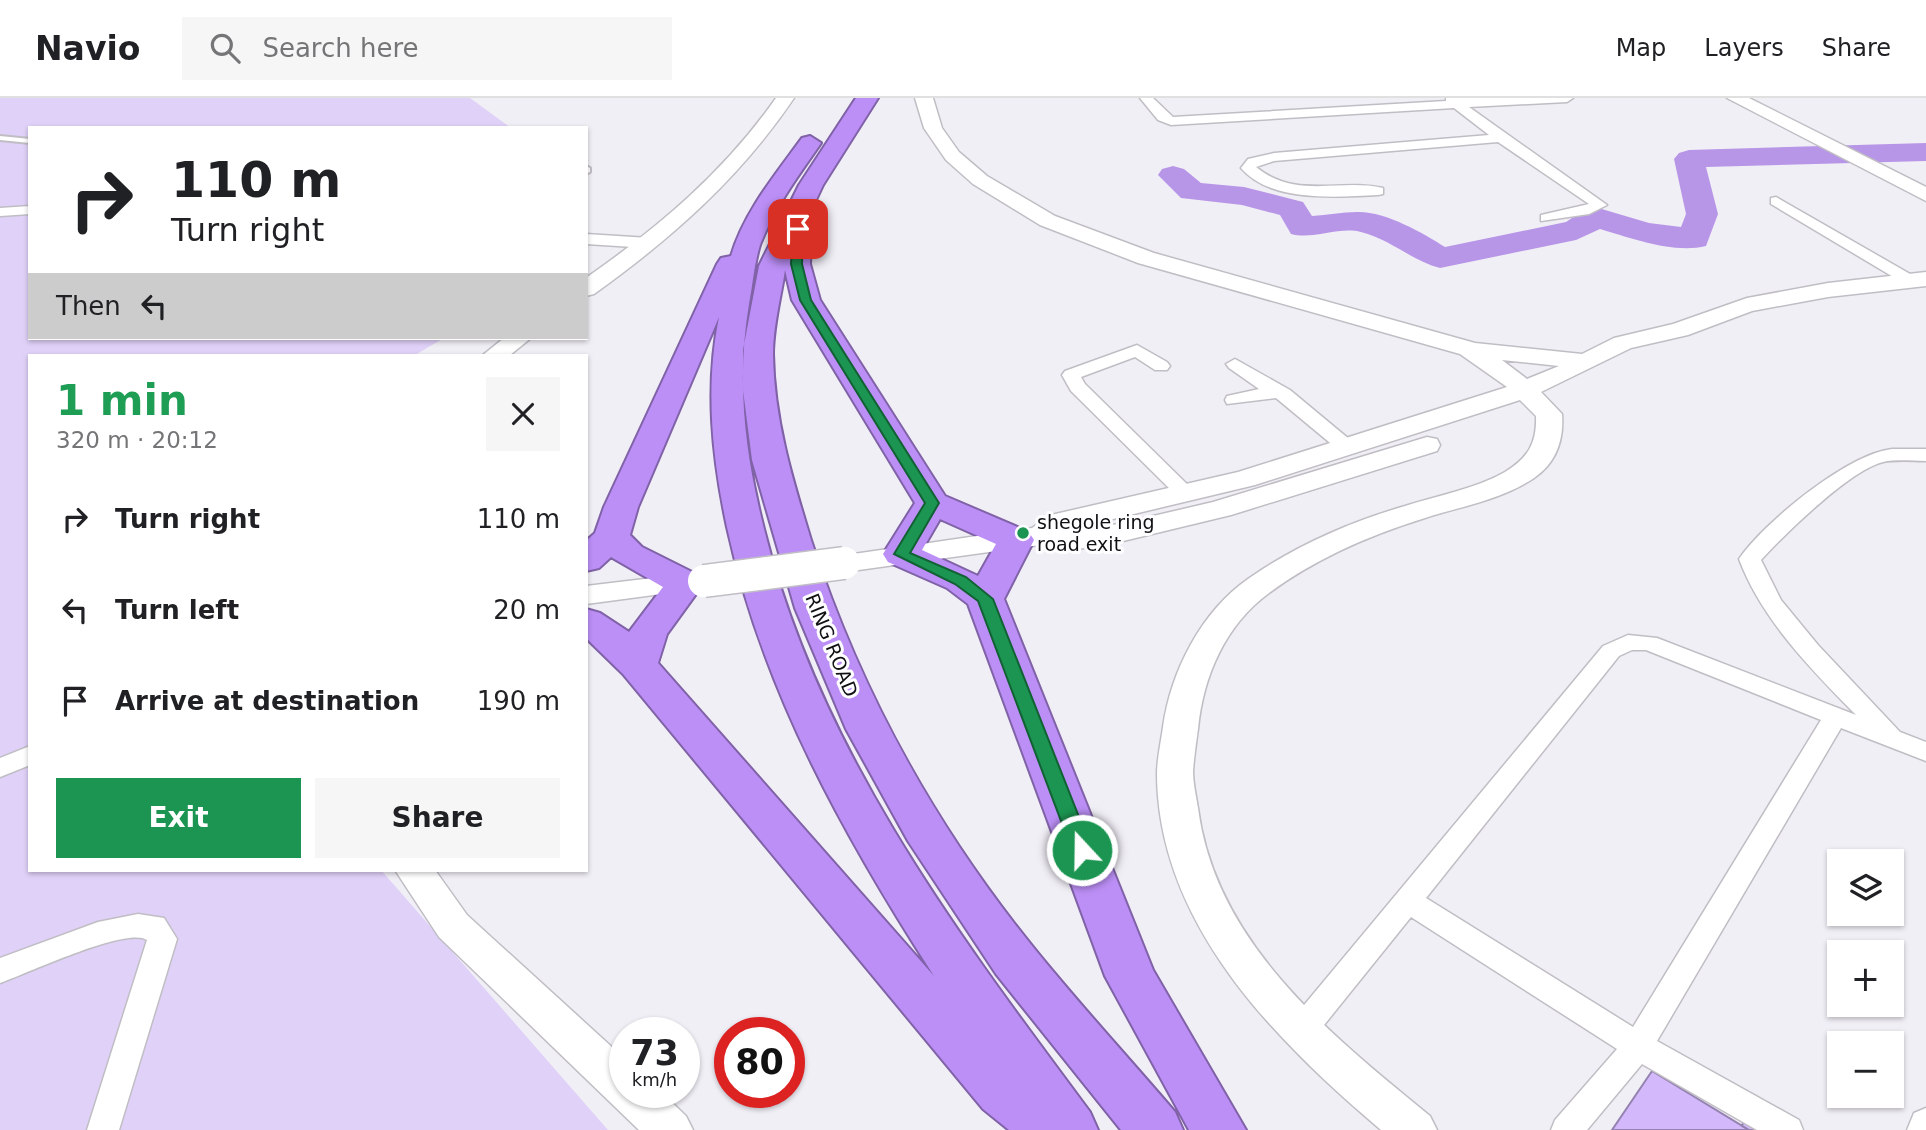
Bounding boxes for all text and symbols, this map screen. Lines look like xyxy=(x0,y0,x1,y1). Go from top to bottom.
search box xyxy=(182,17,672,80)
text: Navio xyxy=(35,29,140,68)
icon: search xyxy=(206,29,244,67)
text: Search here xyxy=(262,33,419,63)
text: Map xyxy=(1616,34,1666,62)
text: Layers xyxy=(1704,34,1784,62)
text: Share xyxy=(1822,34,1891,62)
text: 110 m xyxy=(171,152,341,209)
icon: right xyxy=(56,154,147,245)
pin xyxy=(768,199,828,259)
icon: arrive xyxy=(779,210,817,248)
text: Turn right xyxy=(171,211,324,249)
icon: left xyxy=(135,287,173,325)
text: Then xyxy=(56,291,121,321)
text: 1 min xyxy=(56,376,188,425)
button: close xyxy=(486,377,560,451)
text: 320 m · 20:12 xyxy=(56,427,218,453)
icon: right xyxy=(56,500,94,538)
text: Turn right xyxy=(115,504,260,534)
text: 110 m xyxy=(477,504,560,534)
place label: shegole ring road exit xyxy=(1037,511,1155,555)
marker: shegole ring road exit xyxy=(1015,525,1031,541)
street label: RING ROAD xyxy=(801,590,863,700)
icon: left xyxy=(56,591,94,629)
text: Turn left xyxy=(115,595,239,625)
text: 20 m xyxy=(493,595,560,625)
icon: arrive xyxy=(56,682,94,720)
text: Arrive at destination xyxy=(115,686,419,716)
text: 190 m xyxy=(477,686,560,716)
button: Exit xyxy=(56,778,301,858)
button: Share xyxy=(315,778,560,858)
position arrow xyxy=(1045,813,1119,887)
map controls xyxy=(1827,849,1904,1108)
button: layers xyxy=(1827,849,1904,926)
button: + xyxy=(1827,940,1904,1017)
speed limit sign: 80 xyxy=(714,1017,805,1108)
button: − xyxy=(1827,1031,1904,1108)
text: 73 xyxy=(630,1033,679,1073)
text: km/h xyxy=(632,1069,677,1090)

